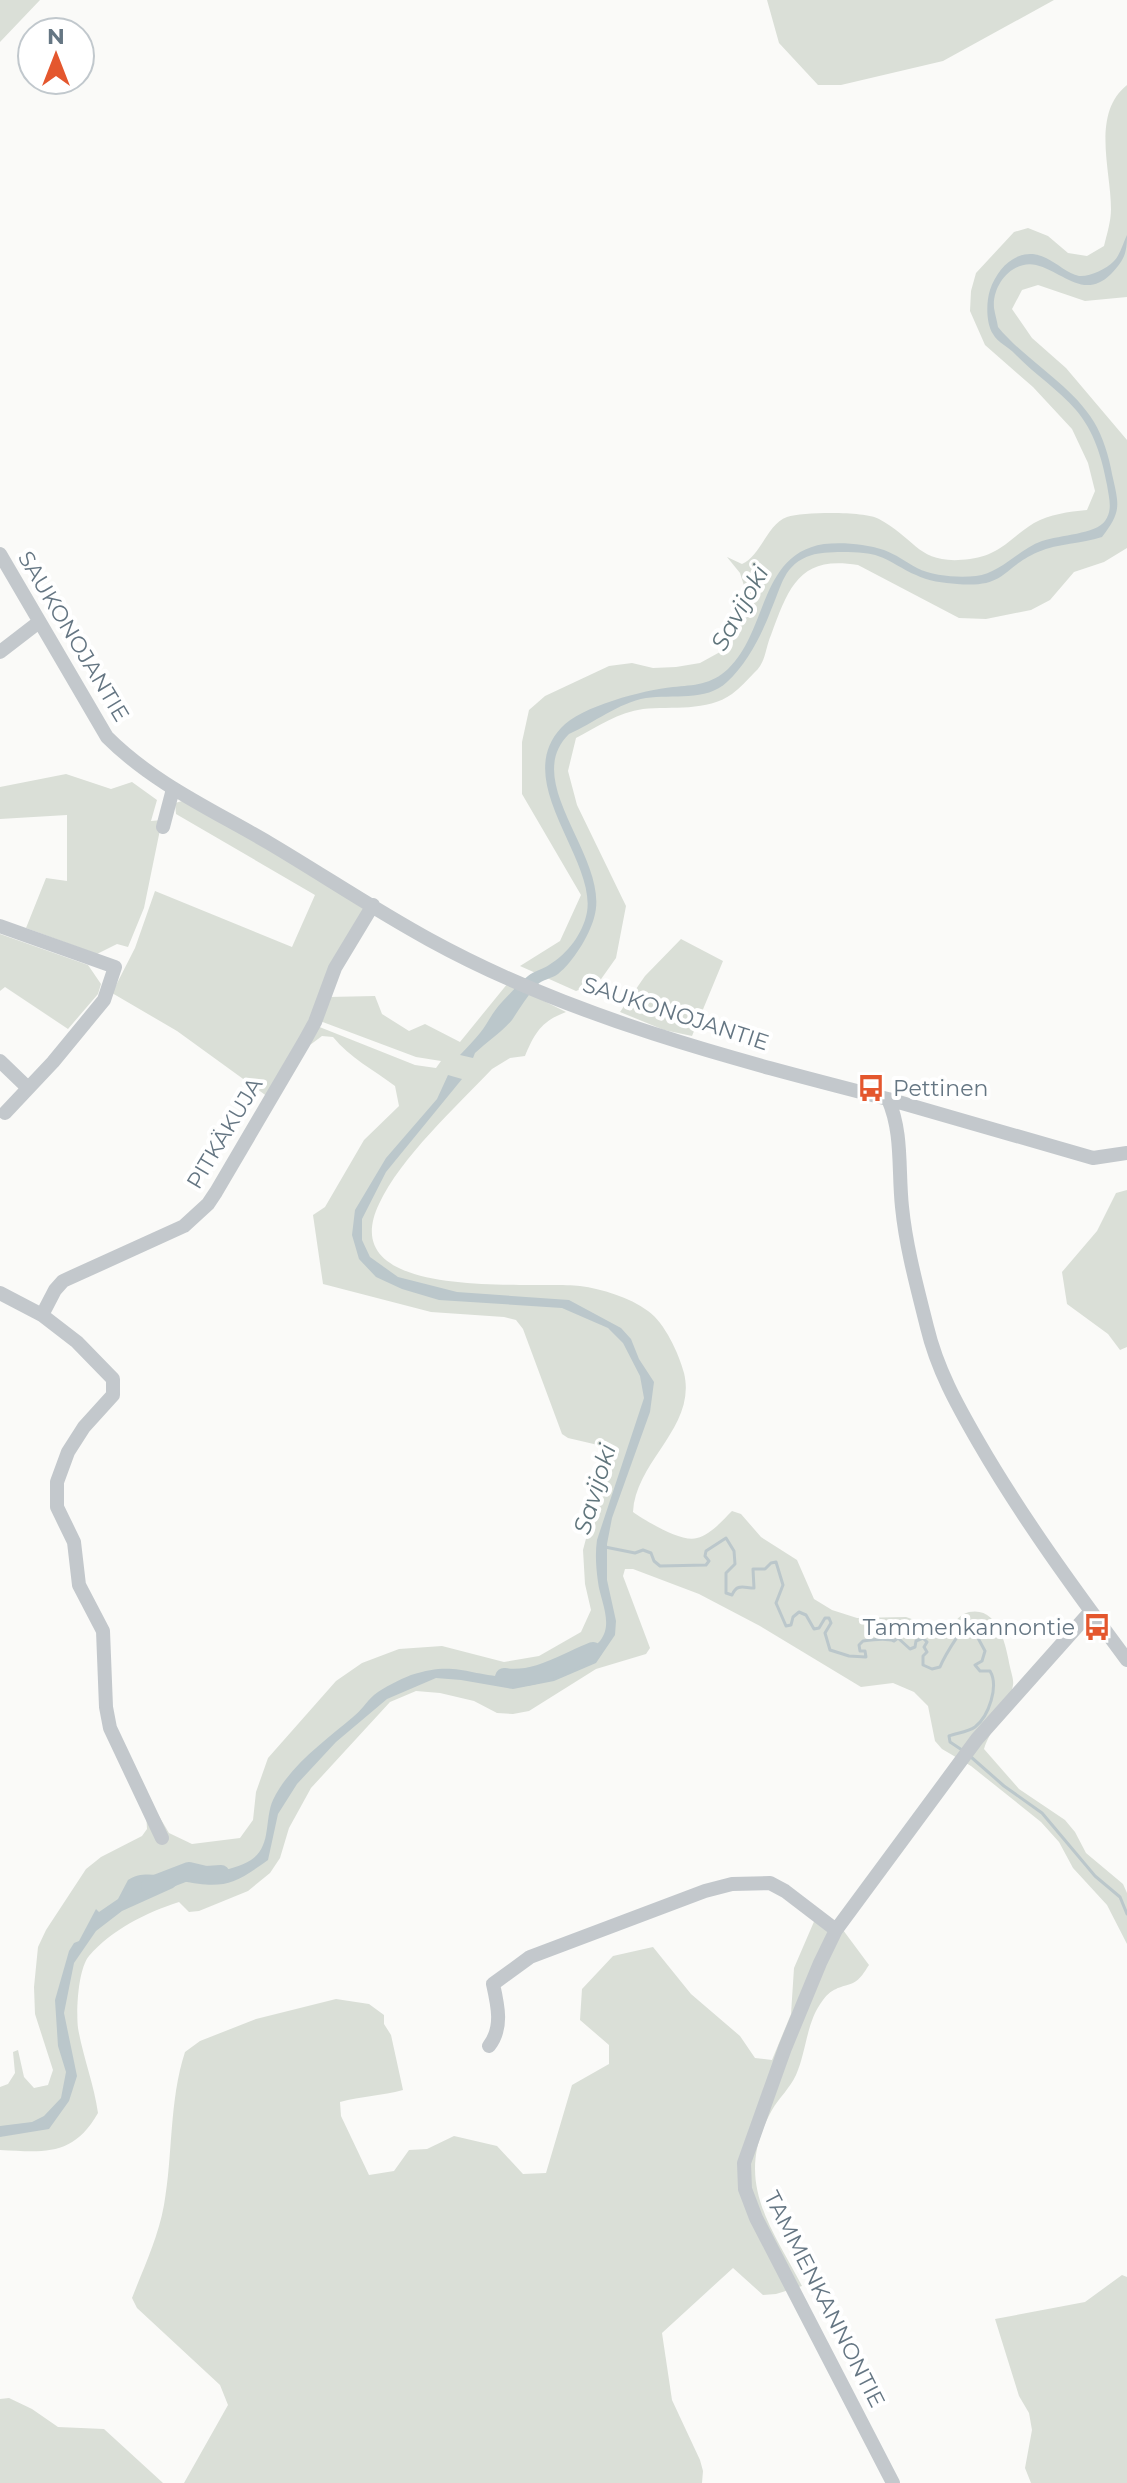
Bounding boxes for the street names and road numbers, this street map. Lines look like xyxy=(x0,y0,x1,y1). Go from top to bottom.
street label: SAUKONOJANTIE xyxy=(12,546,135,726)
street label: SAUKONOJANTIE xyxy=(579,971,772,1056)
street label: PITKÄKUJA xyxy=(181,1073,268,1194)
street label: TAMMENKANNONTIE xyxy=(758,2187,891,2412)

